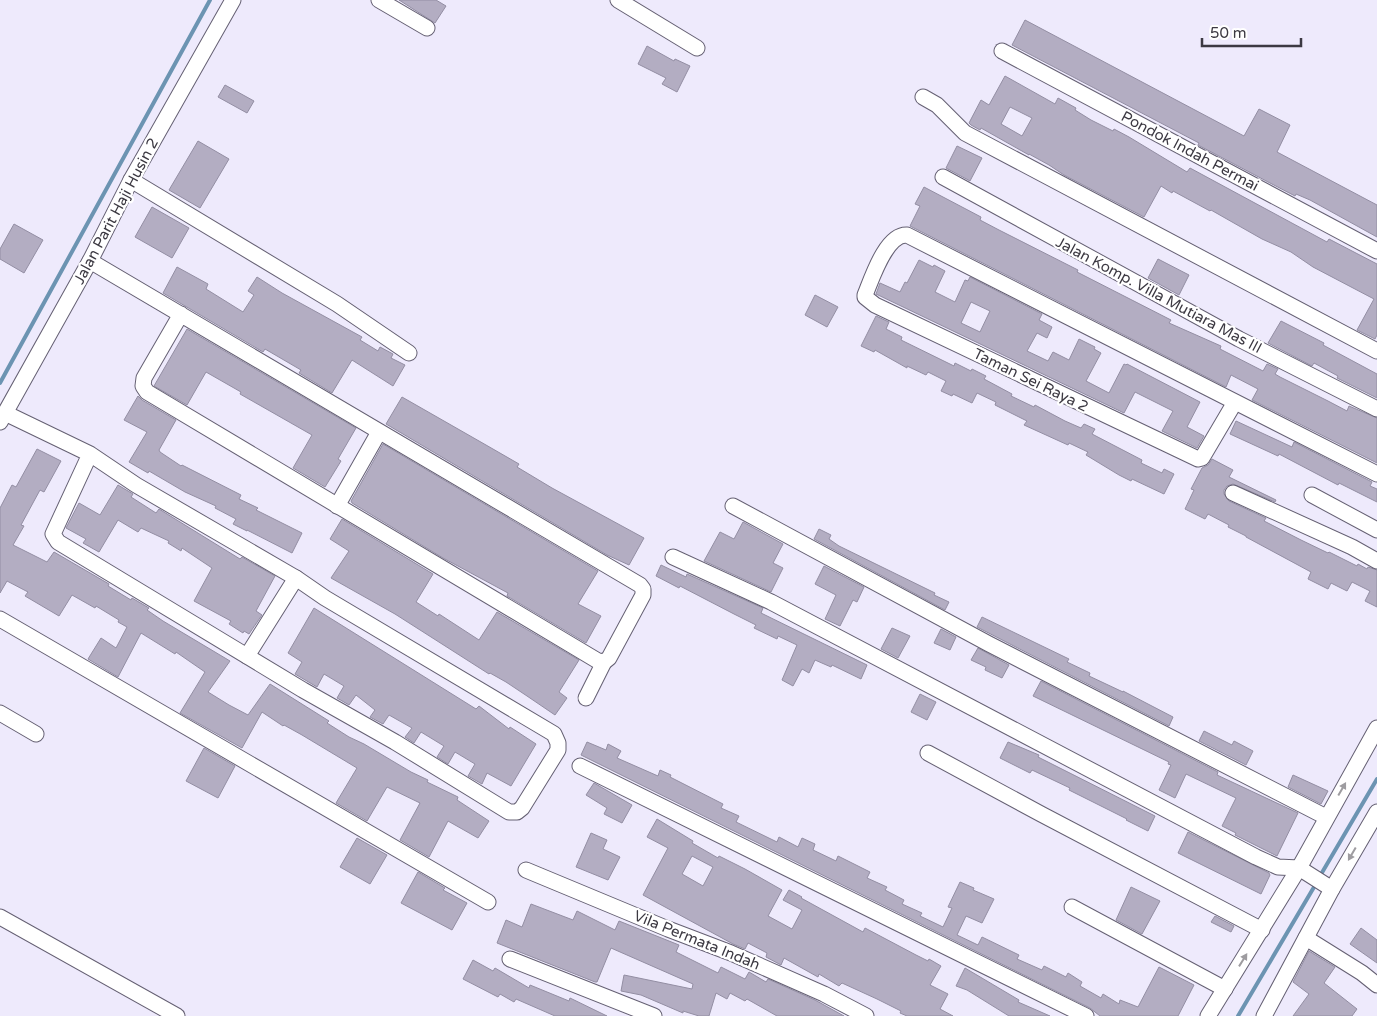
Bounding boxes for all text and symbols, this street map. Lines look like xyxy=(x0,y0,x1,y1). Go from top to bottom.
scale bar xyxy=(1202,15,1301,47)
text: 50 m xyxy=(1210,24,1247,42)
street label: Pondok Indah Permai xyxy=(1118,107,1262,195)
street label: Jalan Parit Haji Husin 2 xyxy=(70,135,162,287)
street label: Jalan Komp. Villa Mutiara Mas III xyxy=(1053,233,1265,357)
street label: Taman Sei Raya 2 xyxy=(971,344,1091,416)
one-way arrow xyxy=(1338,782,1347,795)
one-way arrow xyxy=(1348,846,1356,861)
street label: Vila Permata Indah xyxy=(631,906,763,974)
one-way arrow xyxy=(1238,953,1248,966)

